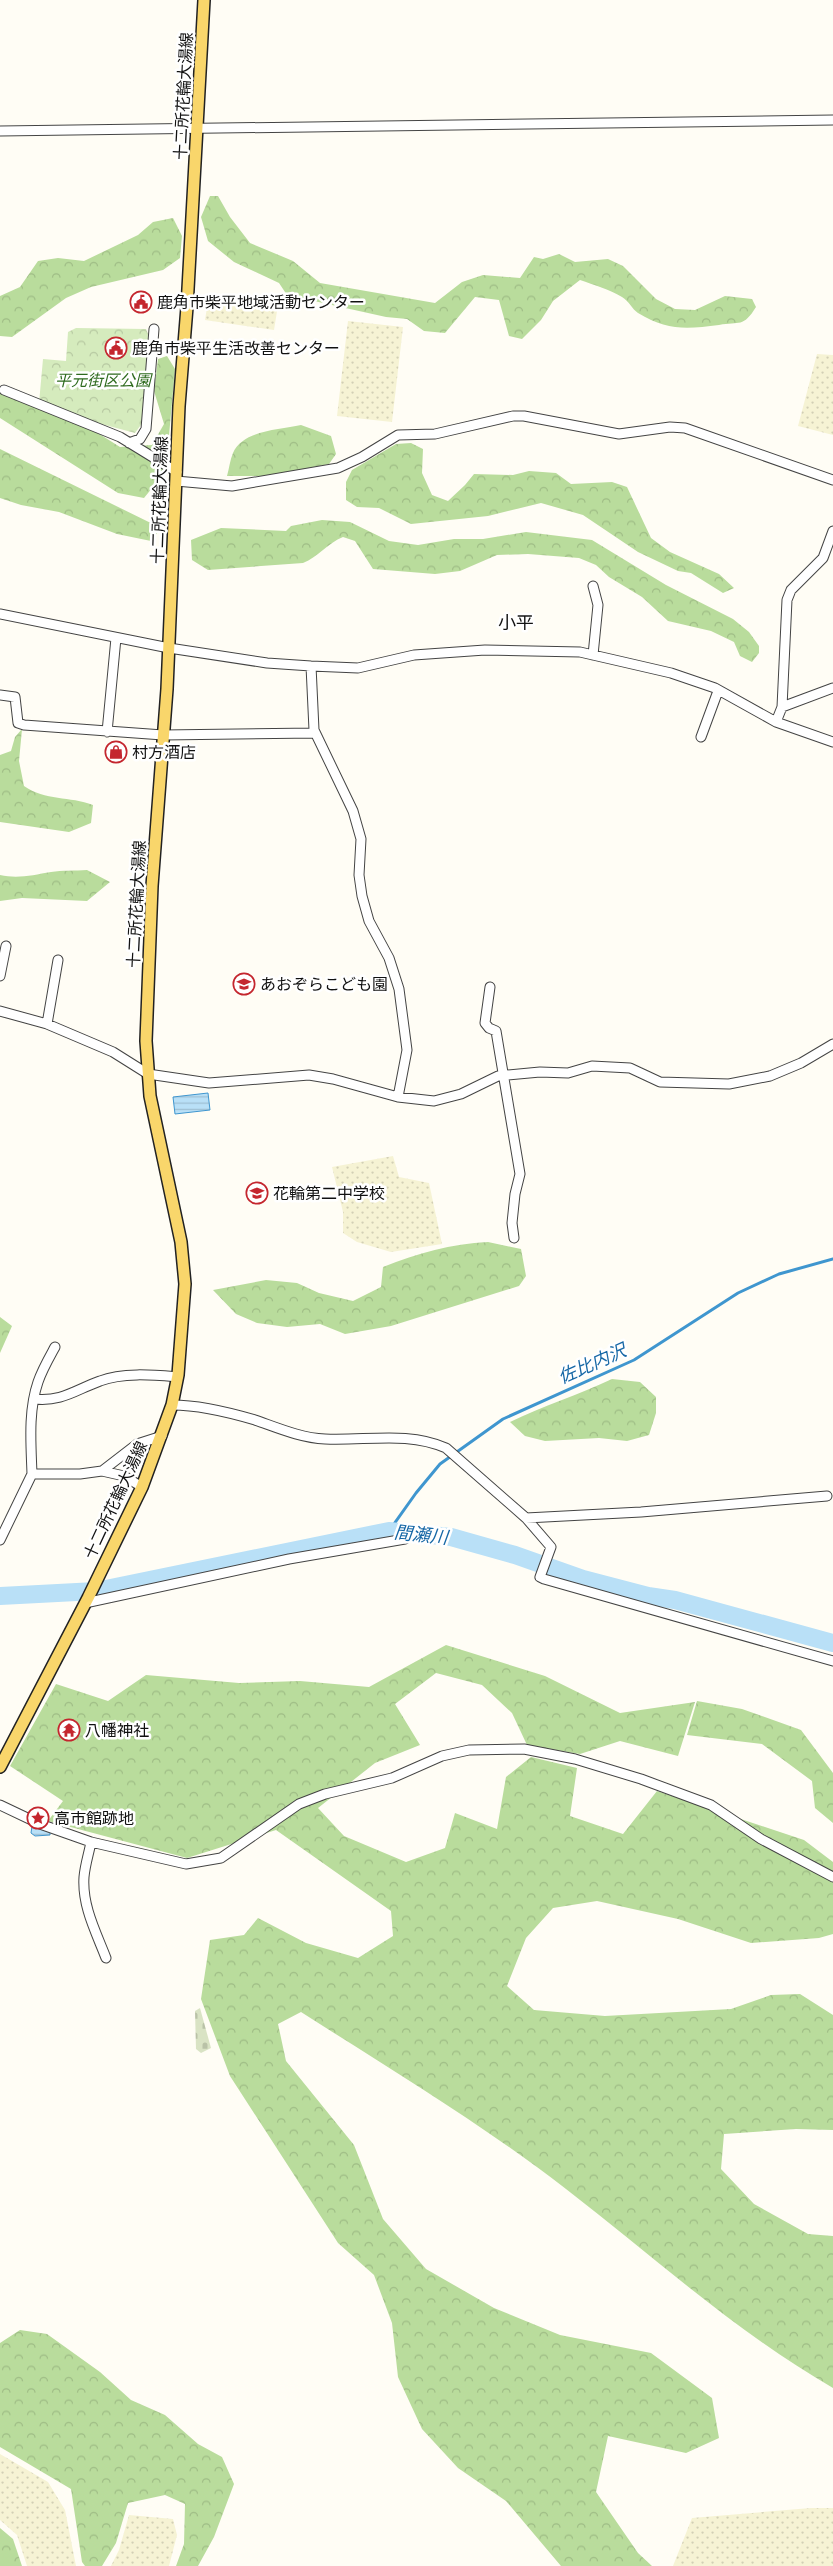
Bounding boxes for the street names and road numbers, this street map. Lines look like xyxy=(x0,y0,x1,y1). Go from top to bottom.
street label: 十二所花輪大湯線 xyxy=(169,32,197,160)
street label: 十二所花輪大湯線 xyxy=(146,436,172,564)
street label: 十二所花輪大湯線 xyxy=(122,840,150,968)
street label: 十二所花輪大湯線 xyxy=(78,1437,152,1563)

